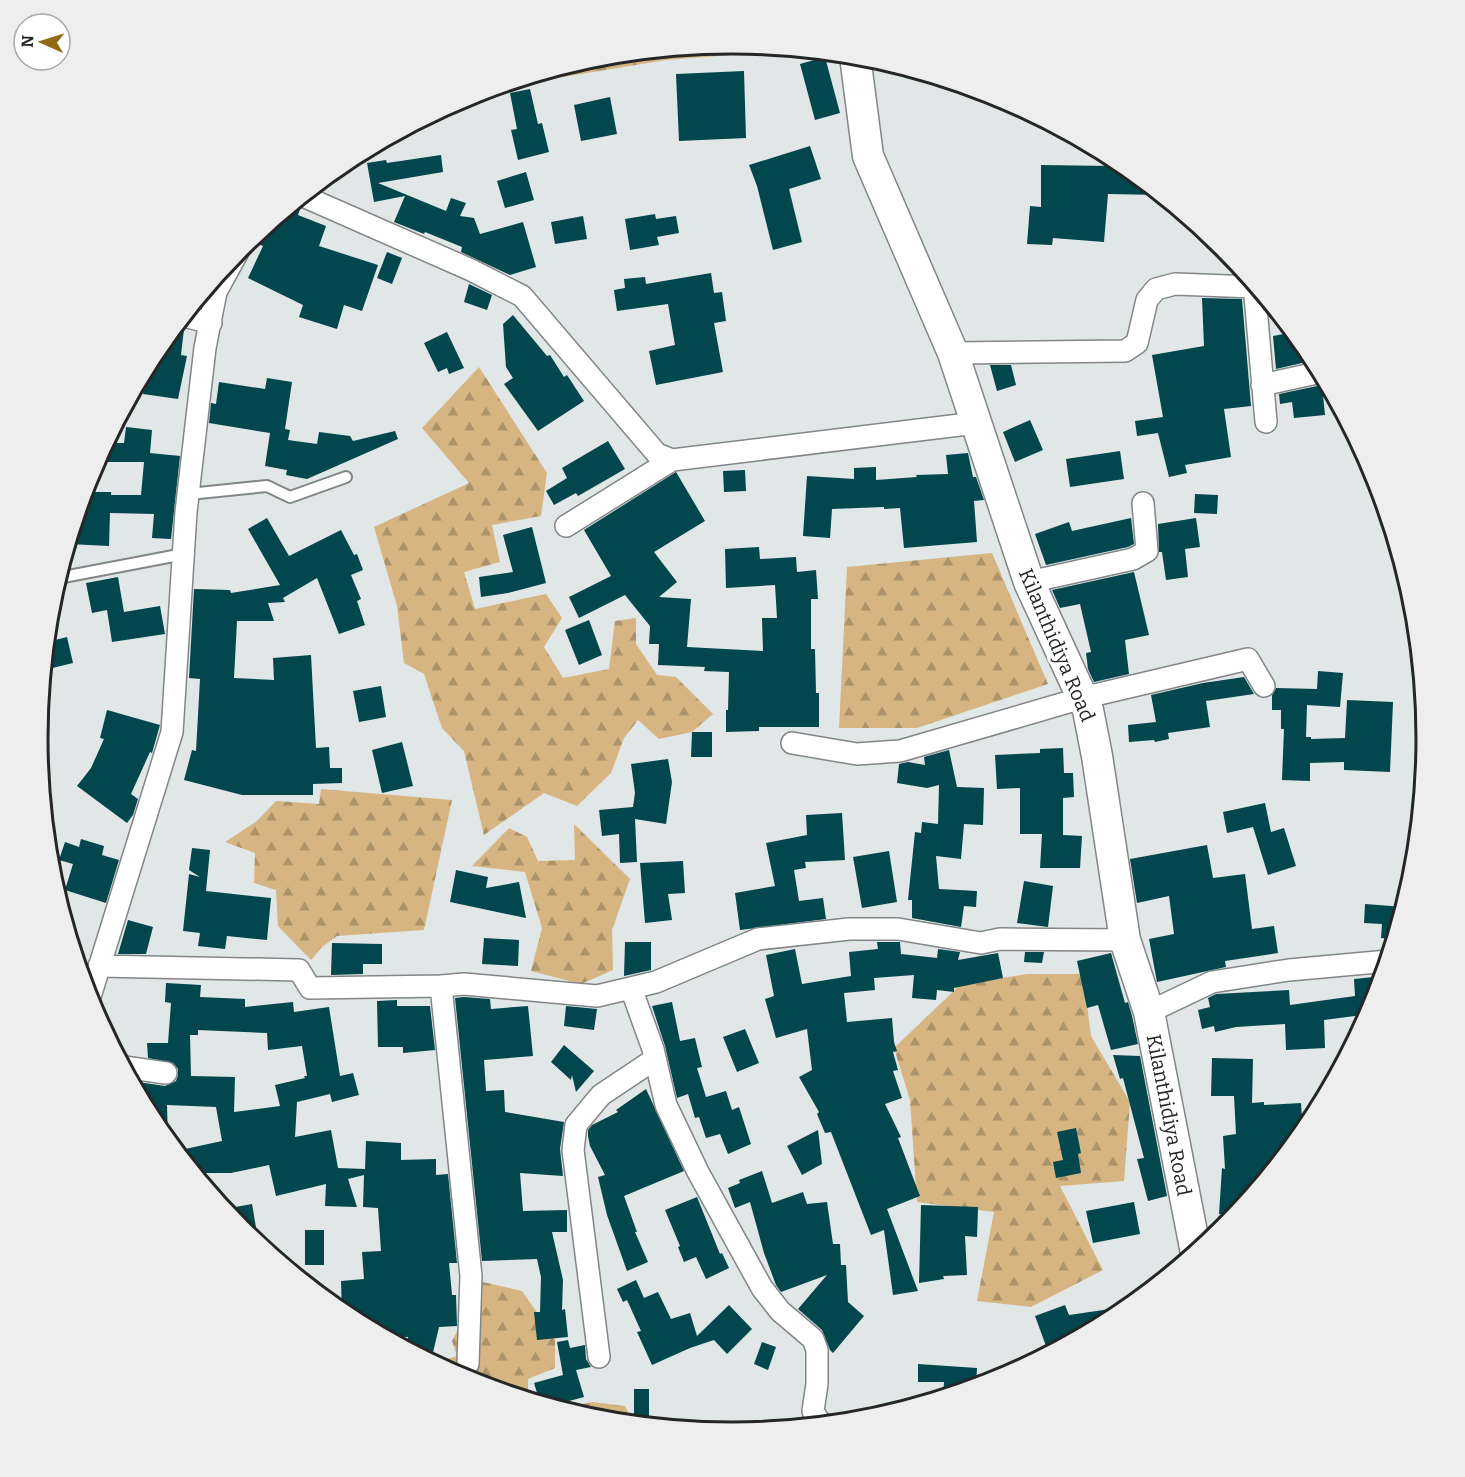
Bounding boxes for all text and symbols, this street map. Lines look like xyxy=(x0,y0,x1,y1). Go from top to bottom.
north arrow xyxy=(12,12,72,72)
text: N xyxy=(18,35,37,48)
street label: Kilanthidiya Road xyxy=(1014,565,1100,725)
street label: Kilanthidiya Road xyxy=(1142,1032,1196,1198)

